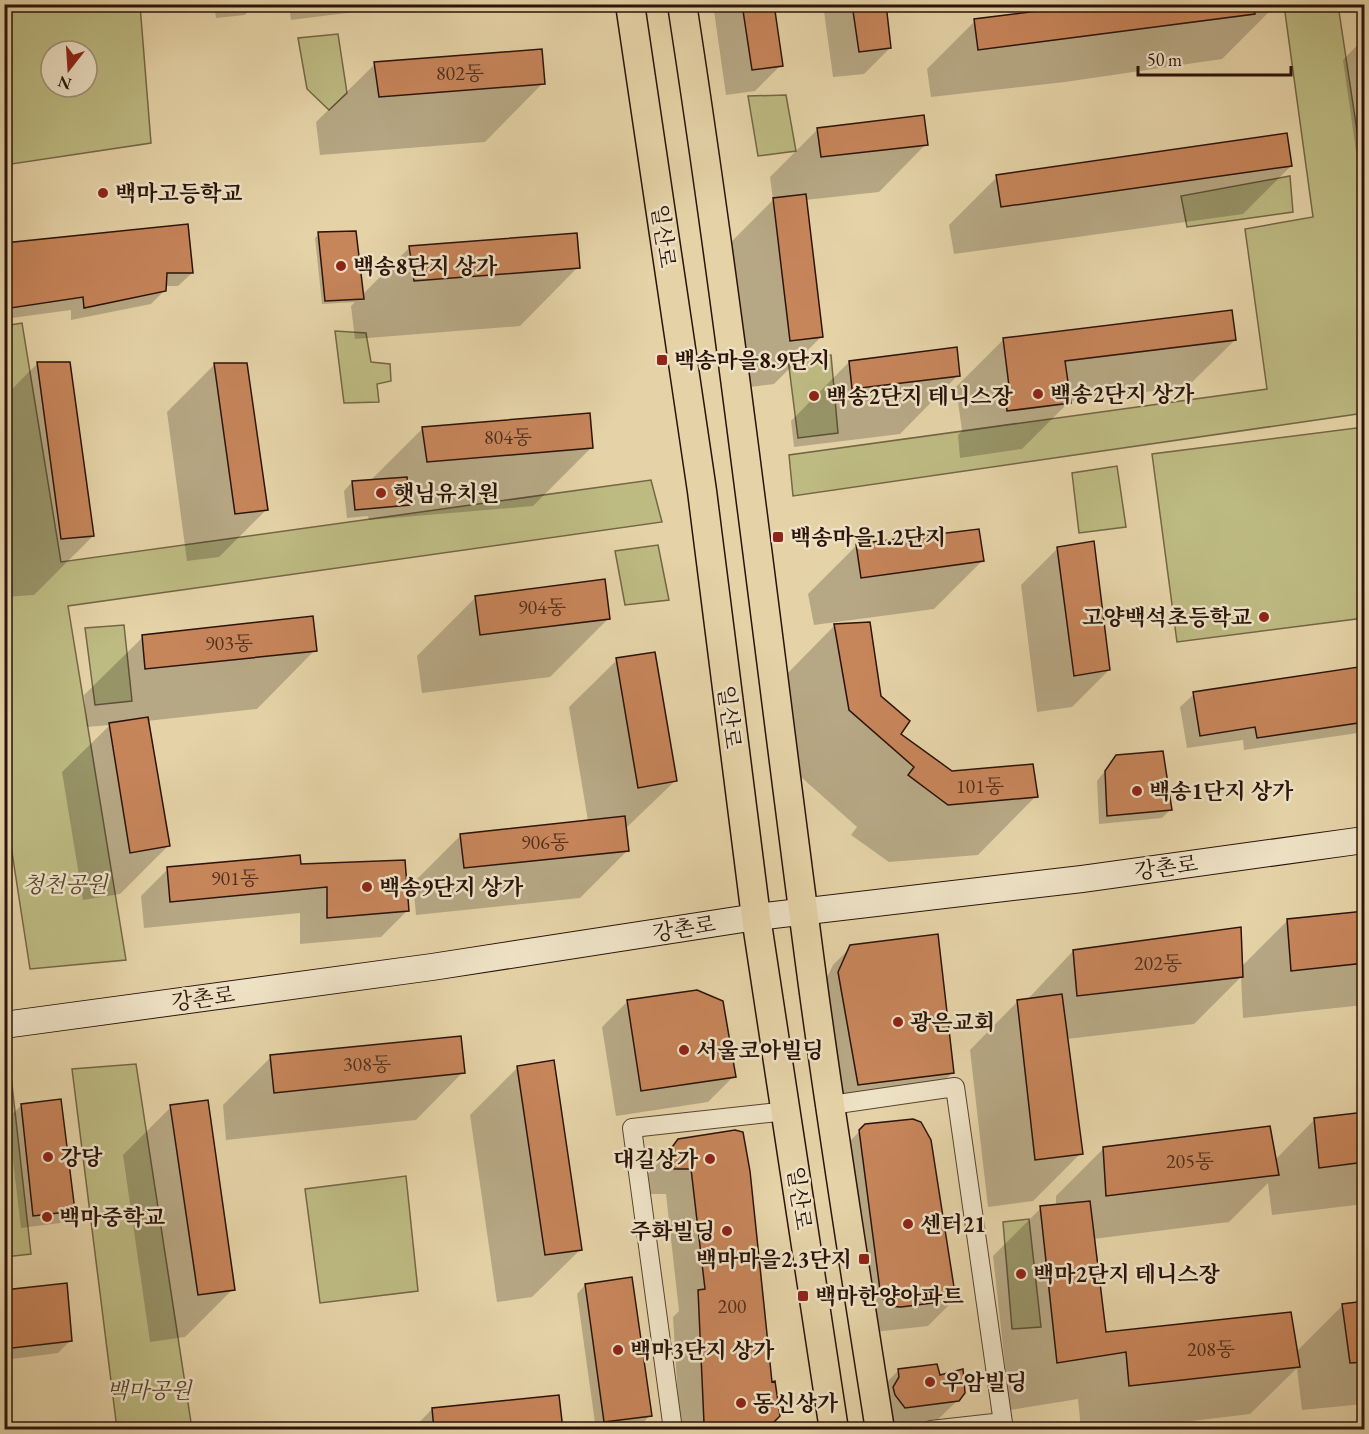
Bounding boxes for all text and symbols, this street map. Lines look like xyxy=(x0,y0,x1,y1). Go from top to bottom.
north arrow xyxy=(39,39,99,99)
scale bar xyxy=(1138,39,1291,77)
text: 50 m xyxy=(1147,48,1182,71)
house number: 802동 xyxy=(436,60,484,86)
text: N xyxy=(55,71,74,95)
place label: 백마고등학교 xyxy=(115,179,243,208)
marker: 백마고등학교 xyxy=(96,186,110,200)
street label: 일산로 xyxy=(645,202,682,270)
place label: 백송8단지 상가 xyxy=(353,252,498,281)
marker: 백송8단지 상가 xyxy=(334,259,348,273)
place label: 백송마을8.9단지 xyxy=(674,346,830,375)
marker: 백송마을8.9단지 xyxy=(655,353,669,367)
place label: 백송2단지 상가 xyxy=(1050,380,1195,409)
place label: 백송2단지 테니스장 xyxy=(826,382,1014,411)
marker: 백송2단지 상가 xyxy=(1031,387,1045,401)
marker: 백송2단지 테니스장 xyxy=(807,389,821,403)
house number: 804동 xyxy=(484,424,532,450)
place label: 햇님유치원 xyxy=(393,479,499,508)
marker: 햇님유치원 xyxy=(374,486,388,500)
place label: 백송마을1.2단지 xyxy=(790,523,946,552)
marker: 백송마을1.2단지 xyxy=(771,530,785,544)
house number: 904동 xyxy=(518,594,566,620)
place label: 고양백석초등학교 xyxy=(1082,603,1252,632)
marker: 고양백석초등학교 xyxy=(1257,610,1271,624)
house number: 903동 xyxy=(205,630,253,656)
street label: 일산로 xyxy=(711,684,748,750)
house number: 101동 xyxy=(956,773,1004,799)
place label: 백송1단지 상가 xyxy=(1149,777,1294,806)
marker: 백송1단지 상가 xyxy=(1130,784,1144,798)
house number: 906동 xyxy=(521,829,569,855)
street label: 강촌로 xyxy=(1132,849,1200,886)
house number: 901동 xyxy=(211,865,259,891)
park label: 청천공원 xyxy=(22,870,109,899)
place label: 백송9단지 상가 xyxy=(379,873,524,902)
marker: 백송9단지 상가 xyxy=(360,880,374,894)
street label: 강촌로 xyxy=(650,909,718,948)
house number: 202동 xyxy=(1134,950,1182,976)
street label: 강촌로 xyxy=(169,980,237,1017)
place label: 광은교회 xyxy=(910,1008,995,1037)
marker: 광은교회 xyxy=(891,1015,905,1029)
place label: 서울코아빌딩 xyxy=(696,1036,824,1065)
marker: 서울코아빌딩 xyxy=(677,1043,691,1057)
house number: 308동 xyxy=(343,1051,391,1077)
place label: 강당 xyxy=(60,1143,103,1172)
place label: 대길상가 xyxy=(613,1145,699,1174)
house number: 205동 xyxy=(1166,1148,1214,1174)
marker: 강당 xyxy=(41,1150,55,1164)
marker: 대길상가 xyxy=(703,1152,717,1166)
street label: 일산로 xyxy=(781,1164,818,1232)
place label: 백마중학교 xyxy=(59,1203,165,1232)
marker: 백마중학교 xyxy=(40,1210,54,1224)
place label: 센터21 xyxy=(920,1210,986,1239)
place label: 주화빌딩 xyxy=(630,1217,715,1246)
marker: 센터21 xyxy=(901,1217,915,1231)
marker: 주화빌딩 xyxy=(720,1224,734,1238)
place label: 백마마을2.3단지 xyxy=(696,1245,852,1274)
marker: 백마마을2.3단지 xyxy=(857,1252,871,1266)
place label: 백마2단지 테니스장 xyxy=(1033,1260,1221,1289)
marker: 백마2단지 테니스장 xyxy=(1014,1267,1028,1281)
place label: 백마한양아파트 xyxy=(815,1282,965,1311)
marker: 백마한양아파트 xyxy=(796,1289,810,1303)
house number: 200 xyxy=(718,1293,747,1319)
place label: 백마3단지 상가 xyxy=(630,1336,775,1365)
house number: 208동 xyxy=(1187,1336,1235,1362)
marker: 백마3단지 상가 xyxy=(611,1343,625,1357)
place label: 우암빌딩 xyxy=(942,1368,1027,1397)
marker: 우암빌딩 xyxy=(923,1375,937,1389)
park label: 백마공원 xyxy=(106,1376,193,1405)
place label: 동신상가 xyxy=(753,1389,839,1418)
marker: 동신상가 xyxy=(734,1396,748,1410)

